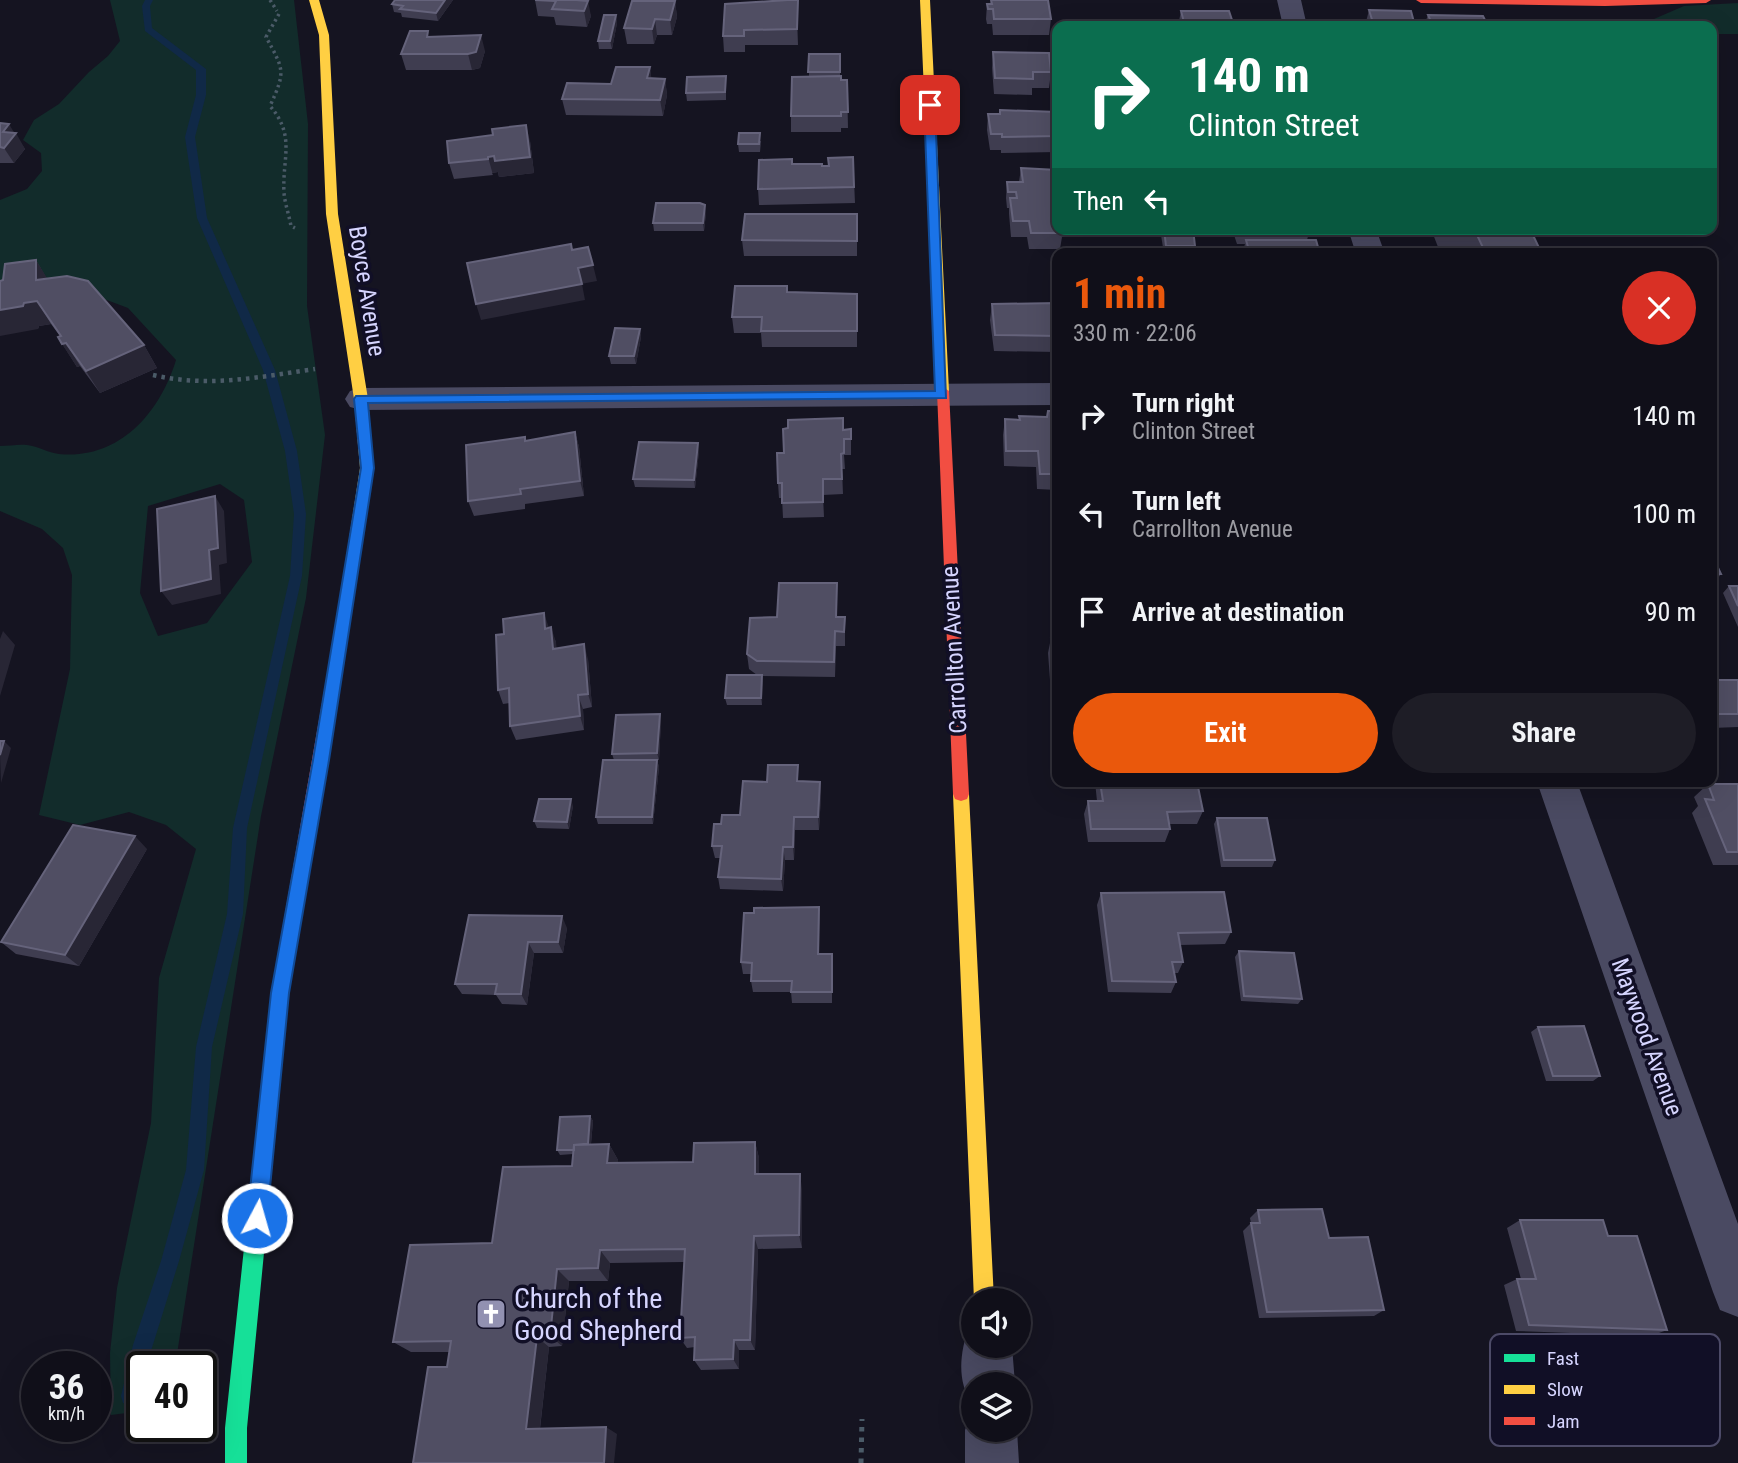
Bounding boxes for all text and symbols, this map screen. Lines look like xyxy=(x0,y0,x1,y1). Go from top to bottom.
text: 140 m xyxy=(1188,47,1310,104)
icon: right xyxy=(1073,49,1164,140)
pin xyxy=(900,75,960,135)
icon: arrive xyxy=(911,86,949,124)
text: Clinton Street xyxy=(1188,106,1359,144)
icon: left xyxy=(1138,182,1176,220)
text: Then xyxy=(1073,186,1124,216)
street label: Boyce Avenue xyxy=(343,224,391,358)
text: 1 min xyxy=(1073,269,1166,318)
button: close xyxy=(1622,271,1696,345)
text: 330 m · 22:06 xyxy=(1073,320,1197,347)
text: Turn right xyxy=(1132,388,1234,418)
icon: right xyxy=(1073,397,1111,435)
text: 140 m xyxy=(1632,401,1696,431)
text: Clinton Street xyxy=(1132,418,1255,445)
text: Turn left xyxy=(1132,486,1221,516)
icon: left xyxy=(1073,495,1111,533)
text: 100 m xyxy=(1632,499,1696,529)
text: Carrollton Avenue xyxy=(1132,516,1293,543)
street label: Carrollton Avenue xyxy=(936,566,972,734)
icon: arrive xyxy=(1073,593,1111,631)
text: Arrive at destination xyxy=(1132,597,1344,627)
text: 90 m xyxy=(1645,597,1696,627)
button: Exit xyxy=(1073,693,1378,773)
button: Share xyxy=(1392,693,1696,773)
street label: Maywood Avenue xyxy=(1606,954,1688,1120)
position arrow xyxy=(220,1181,294,1255)
place label: Church of the Good Shepherd xyxy=(514,1282,683,1347)
map controls xyxy=(961,1288,1031,1442)
button: sound xyxy=(961,1288,1031,1358)
church icon: Church of the Good Shepherd xyxy=(474,1297,508,1331)
legend xyxy=(1490,1334,1720,1446)
text: Fast xyxy=(1547,1347,1579,1370)
speed limit sign: 40 xyxy=(126,1351,217,1442)
text: 36 xyxy=(49,1367,84,1408)
button: layers xyxy=(961,1372,1031,1442)
text: Slow xyxy=(1547,1378,1583,1401)
text: km/h xyxy=(48,1403,85,1424)
text: Jam xyxy=(1547,1410,1580,1433)

